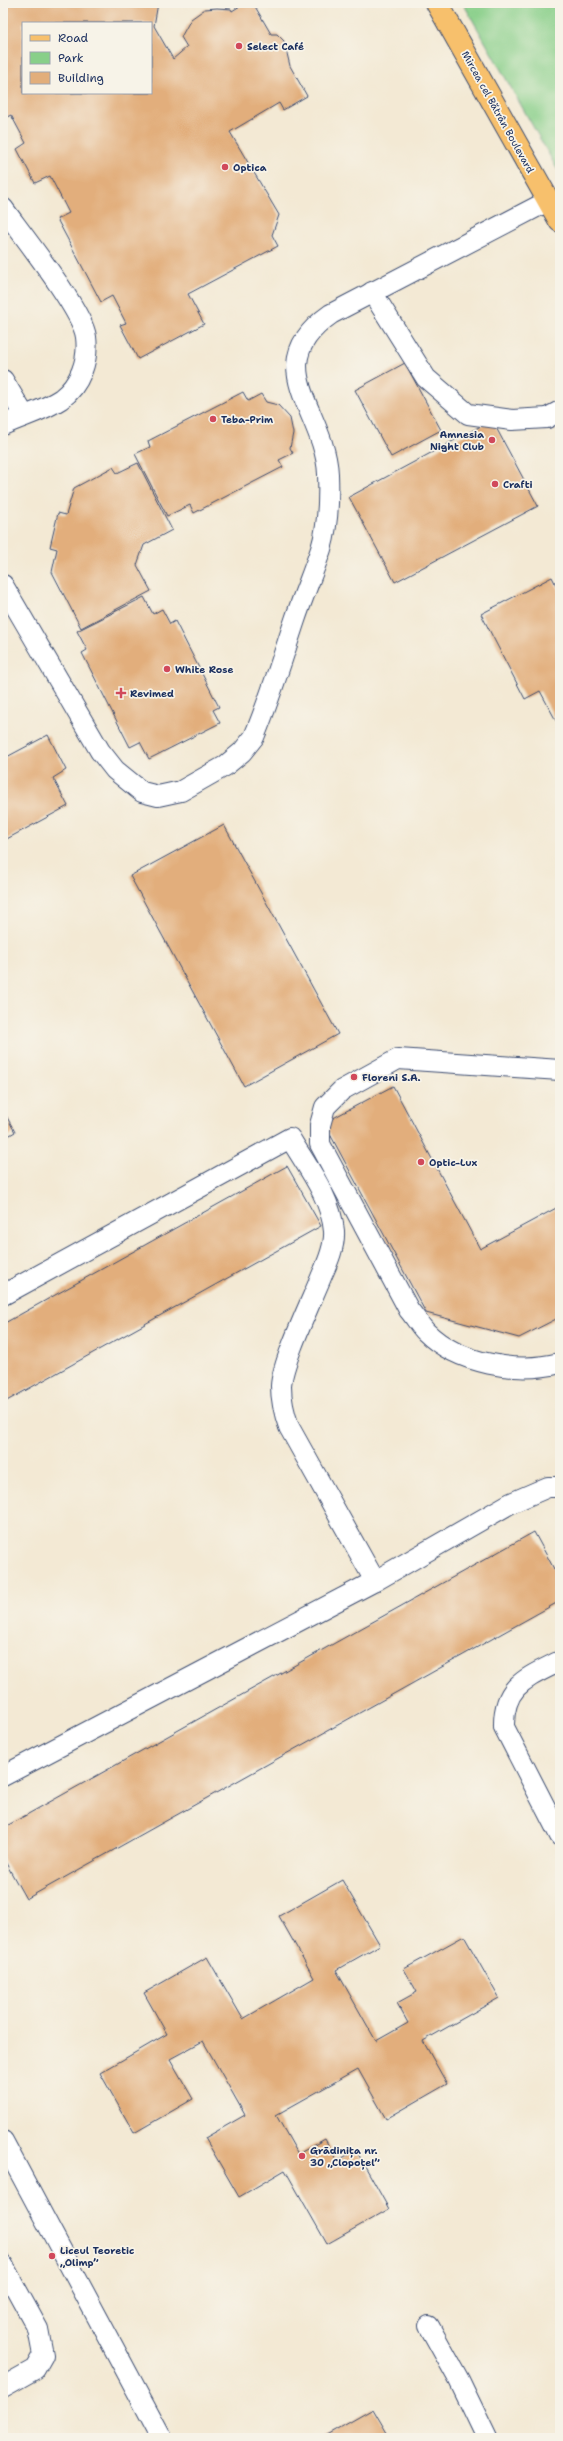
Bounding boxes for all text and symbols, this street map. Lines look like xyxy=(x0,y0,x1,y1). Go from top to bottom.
legend xyxy=(22,22,152,94)
text: Road xyxy=(58,30,89,46)
place label: Select Café xyxy=(247,40,304,53)
marker: Select Café xyxy=(234,41,244,51)
street label: Mircea cel Bătrân Boulevard xyxy=(459,49,537,176)
text: Park xyxy=(58,50,84,66)
text: Building xyxy=(58,70,104,86)
place label: Optica xyxy=(233,161,267,174)
marker: Optica xyxy=(220,162,230,172)
place label: Teba-Prim xyxy=(221,413,273,426)
marker: Teba-Prim xyxy=(208,414,218,424)
place label: Amnesia Night Club xyxy=(430,428,484,453)
marker: Amnesia Night Club xyxy=(487,435,497,445)
place label: Crafti xyxy=(503,478,533,491)
marker: Crafti xyxy=(490,479,500,489)
place label: White Rose xyxy=(175,663,234,676)
marker: White Rose xyxy=(162,664,172,674)
marker: Revimed xyxy=(115,687,127,699)
place label: Revimed xyxy=(130,687,174,700)
place label: Floreni S.A. xyxy=(362,1071,421,1084)
marker: Floreni S.A. xyxy=(349,1072,359,1082)
place label: Optic-Lux xyxy=(429,1156,477,1169)
marker: Optic-Lux xyxy=(416,1157,426,1167)
place label: Grădinița nr. 30 „Clopoțel” xyxy=(310,2144,380,2170)
marker: Grădinița nr. 30 „Clopoțel” xyxy=(297,2151,307,2161)
place label: Liceul Teoretic „Olimp” xyxy=(60,2244,134,2269)
marker: Liceul Teoretic „Olimp” xyxy=(47,2251,57,2261)

